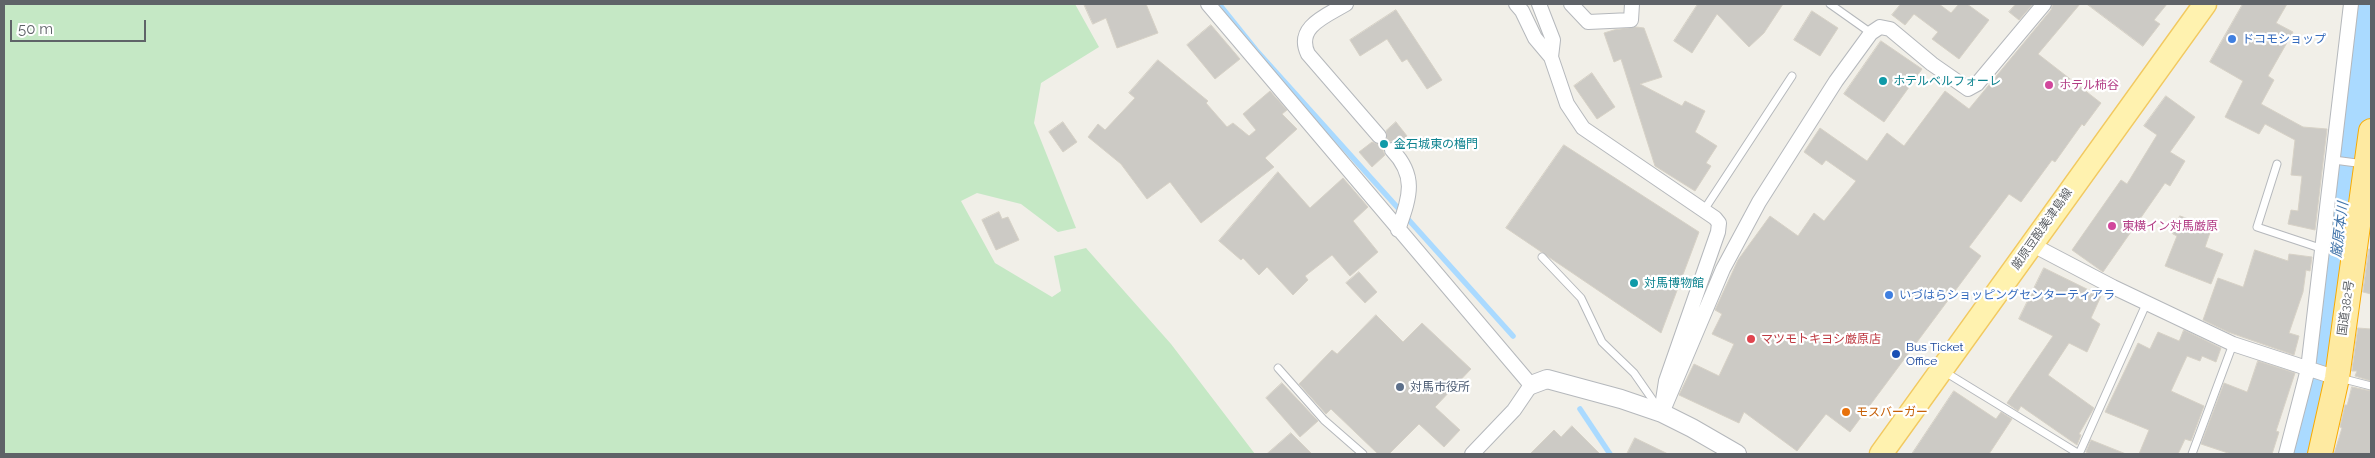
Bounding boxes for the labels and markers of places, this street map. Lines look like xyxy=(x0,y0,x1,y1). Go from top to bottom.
place label: ドコモショップ xyxy=(2242,32,2326,46)
marker: ドコモショップ xyxy=(2226,33,2238,45)
place label: ホテルベルフォーレ xyxy=(1893,74,2001,88)
marker: ホテルベルフォーレ xyxy=(1877,75,1889,87)
place label: ホテル柿谷 xyxy=(2059,78,2119,92)
marker: ホテル柿谷 xyxy=(2043,79,2055,91)
place label: 金石城東の櫓門 xyxy=(1394,137,1478,151)
marker: 金石城東の櫓門 xyxy=(1378,138,1390,150)
place label: 東横イン対馬厳原 xyxy=(2122,219,2218,233)
marker: 東横イン対馬厳原 xyxy=(2106,220,2118,232)
place label: 対馬博物館 xyxy=(1644,276,1704,290)
marker: 対馬博物館 xyxy=(1628,277,1640,289)
place label: いづはらショッピングセンターティアラ xyxy=(1899,288,2115,302)
marker: いづはらショッピングセンターティアラ xyxy=(1883,289,1895,301)
place label: マツモトキヨシ厳原店 xyxy=(1761,332,1881,346)
marker: マツモトキヨシ厳原店 xyxy=(1745,333,1757,345)
place label: Bus Ticket Office xyxy=(1906,340,1964,368)
marker: Bus Ticket Office xyxy=(1890,348,1902,360)
place label: 対馬市役所 xyxy=(1410,380,1470,394)
marker: 対馬市役所 xyxy=(1394,381,1406,393)
place label: モスバーガー xyxy=(1856,405,1928,419)
marker: モスバーガー xyxy=(1840,406,1852,418)

